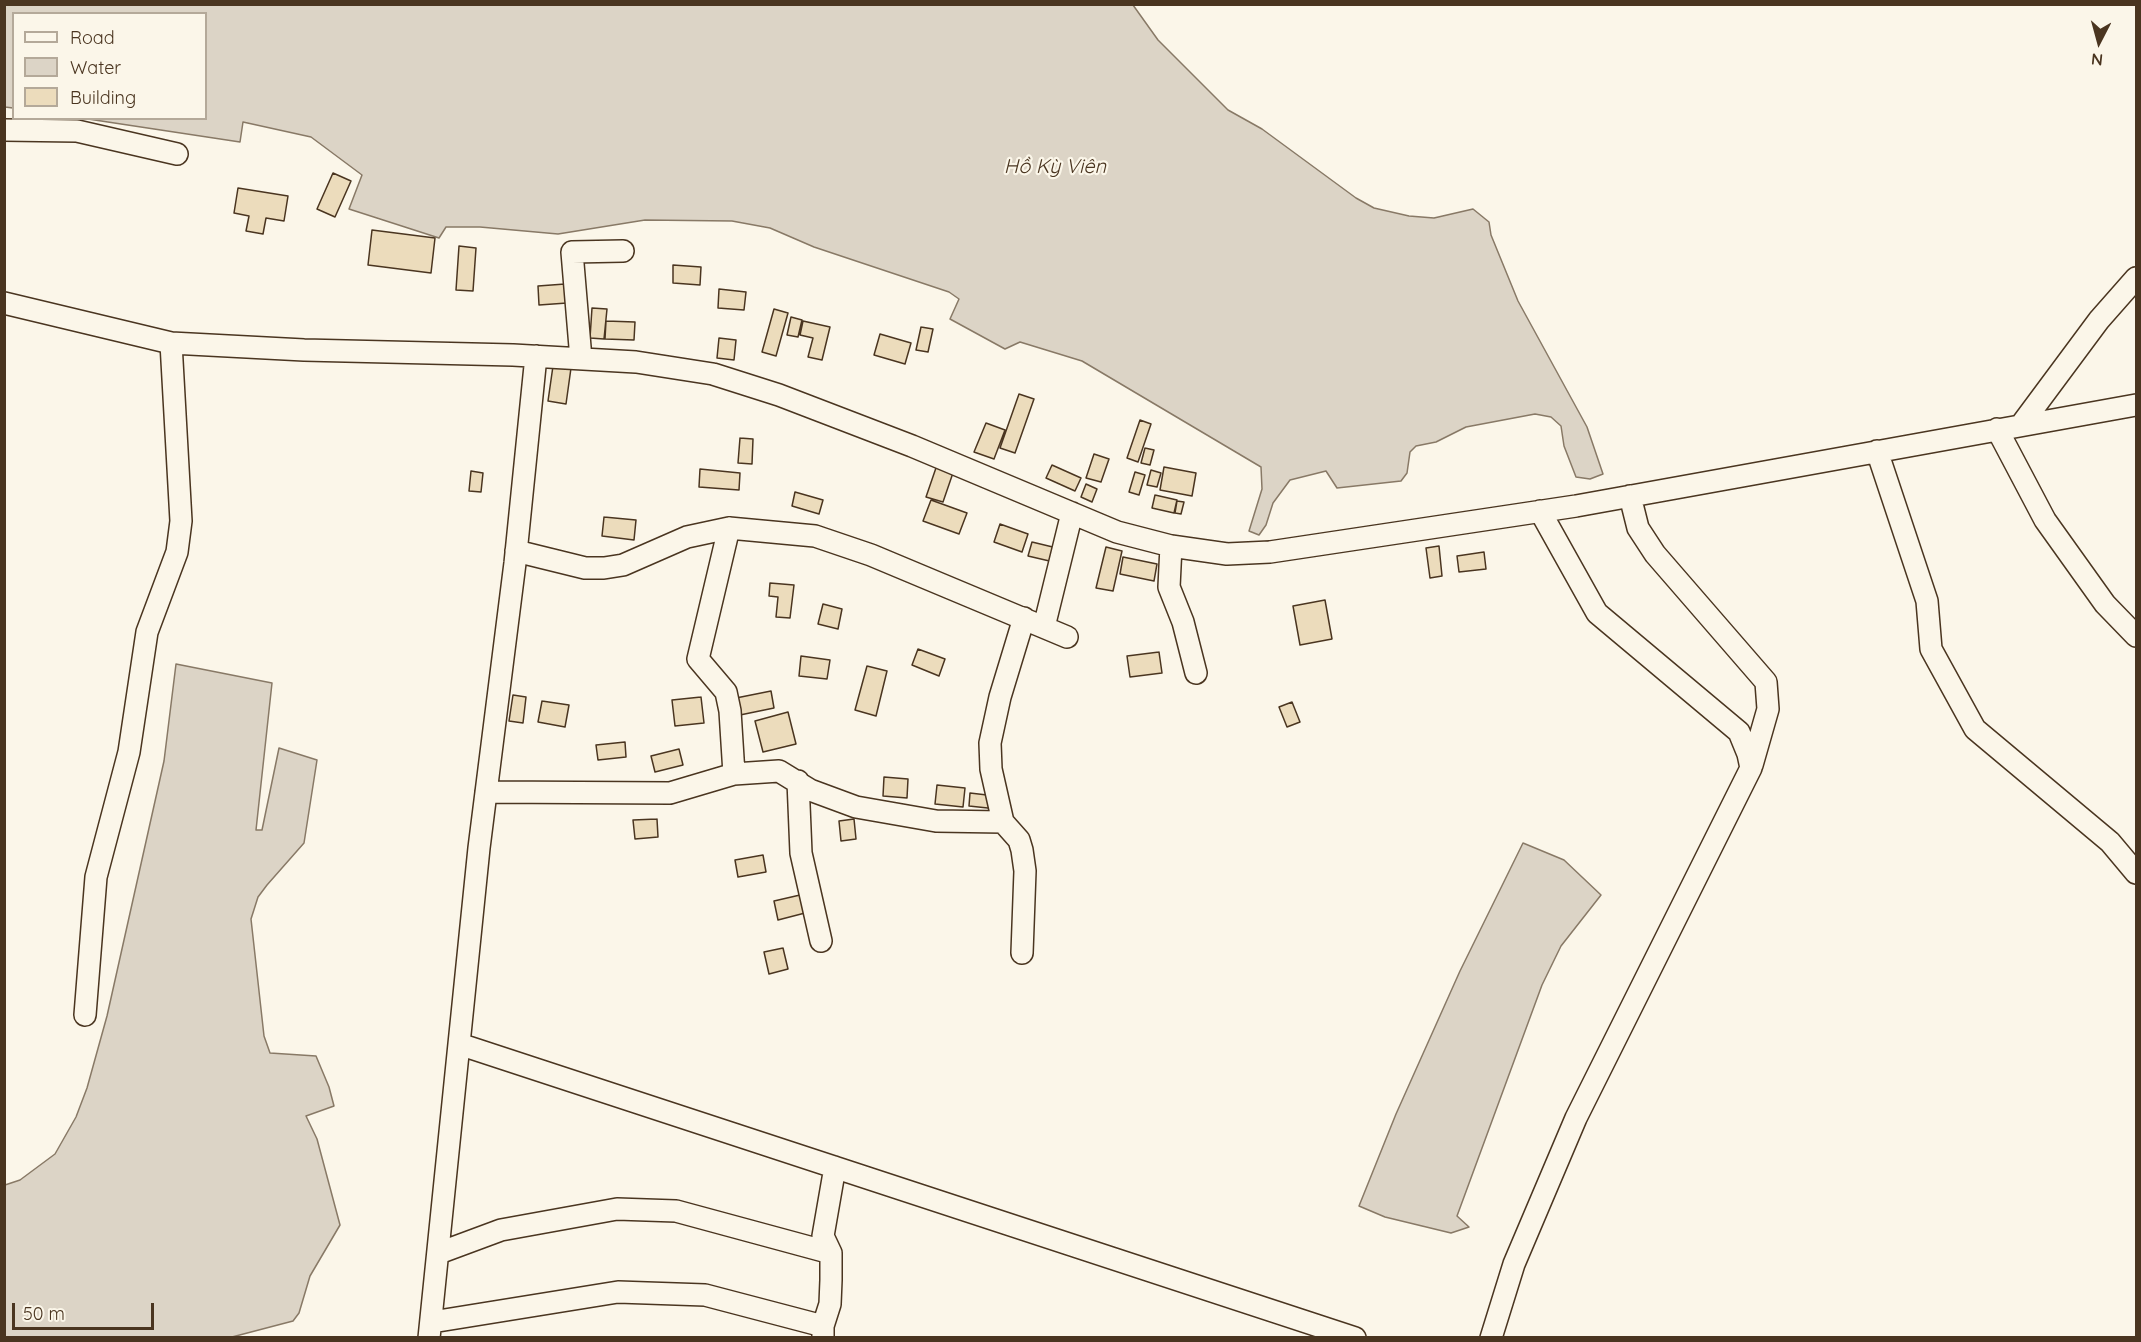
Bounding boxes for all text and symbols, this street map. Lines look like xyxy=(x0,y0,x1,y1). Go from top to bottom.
legend xyxy=(12,12,207,120)
north arrow xyxy=(2069,12,2129,72)
text: Road xyxy=(70,26,115,49)
text: N xyxy=(2090,49,2104,70)
text: Water xyxy=(70,56,121,79)
text: Building xyxy=(70,86,136,109)
water label: Hồ Kỳ Viên xyxy=(1004,155,1106,179)
scale bar xyxy=(15,1291,158,1329)
text: 50 m xyxy=(23,1302,65,1325)

